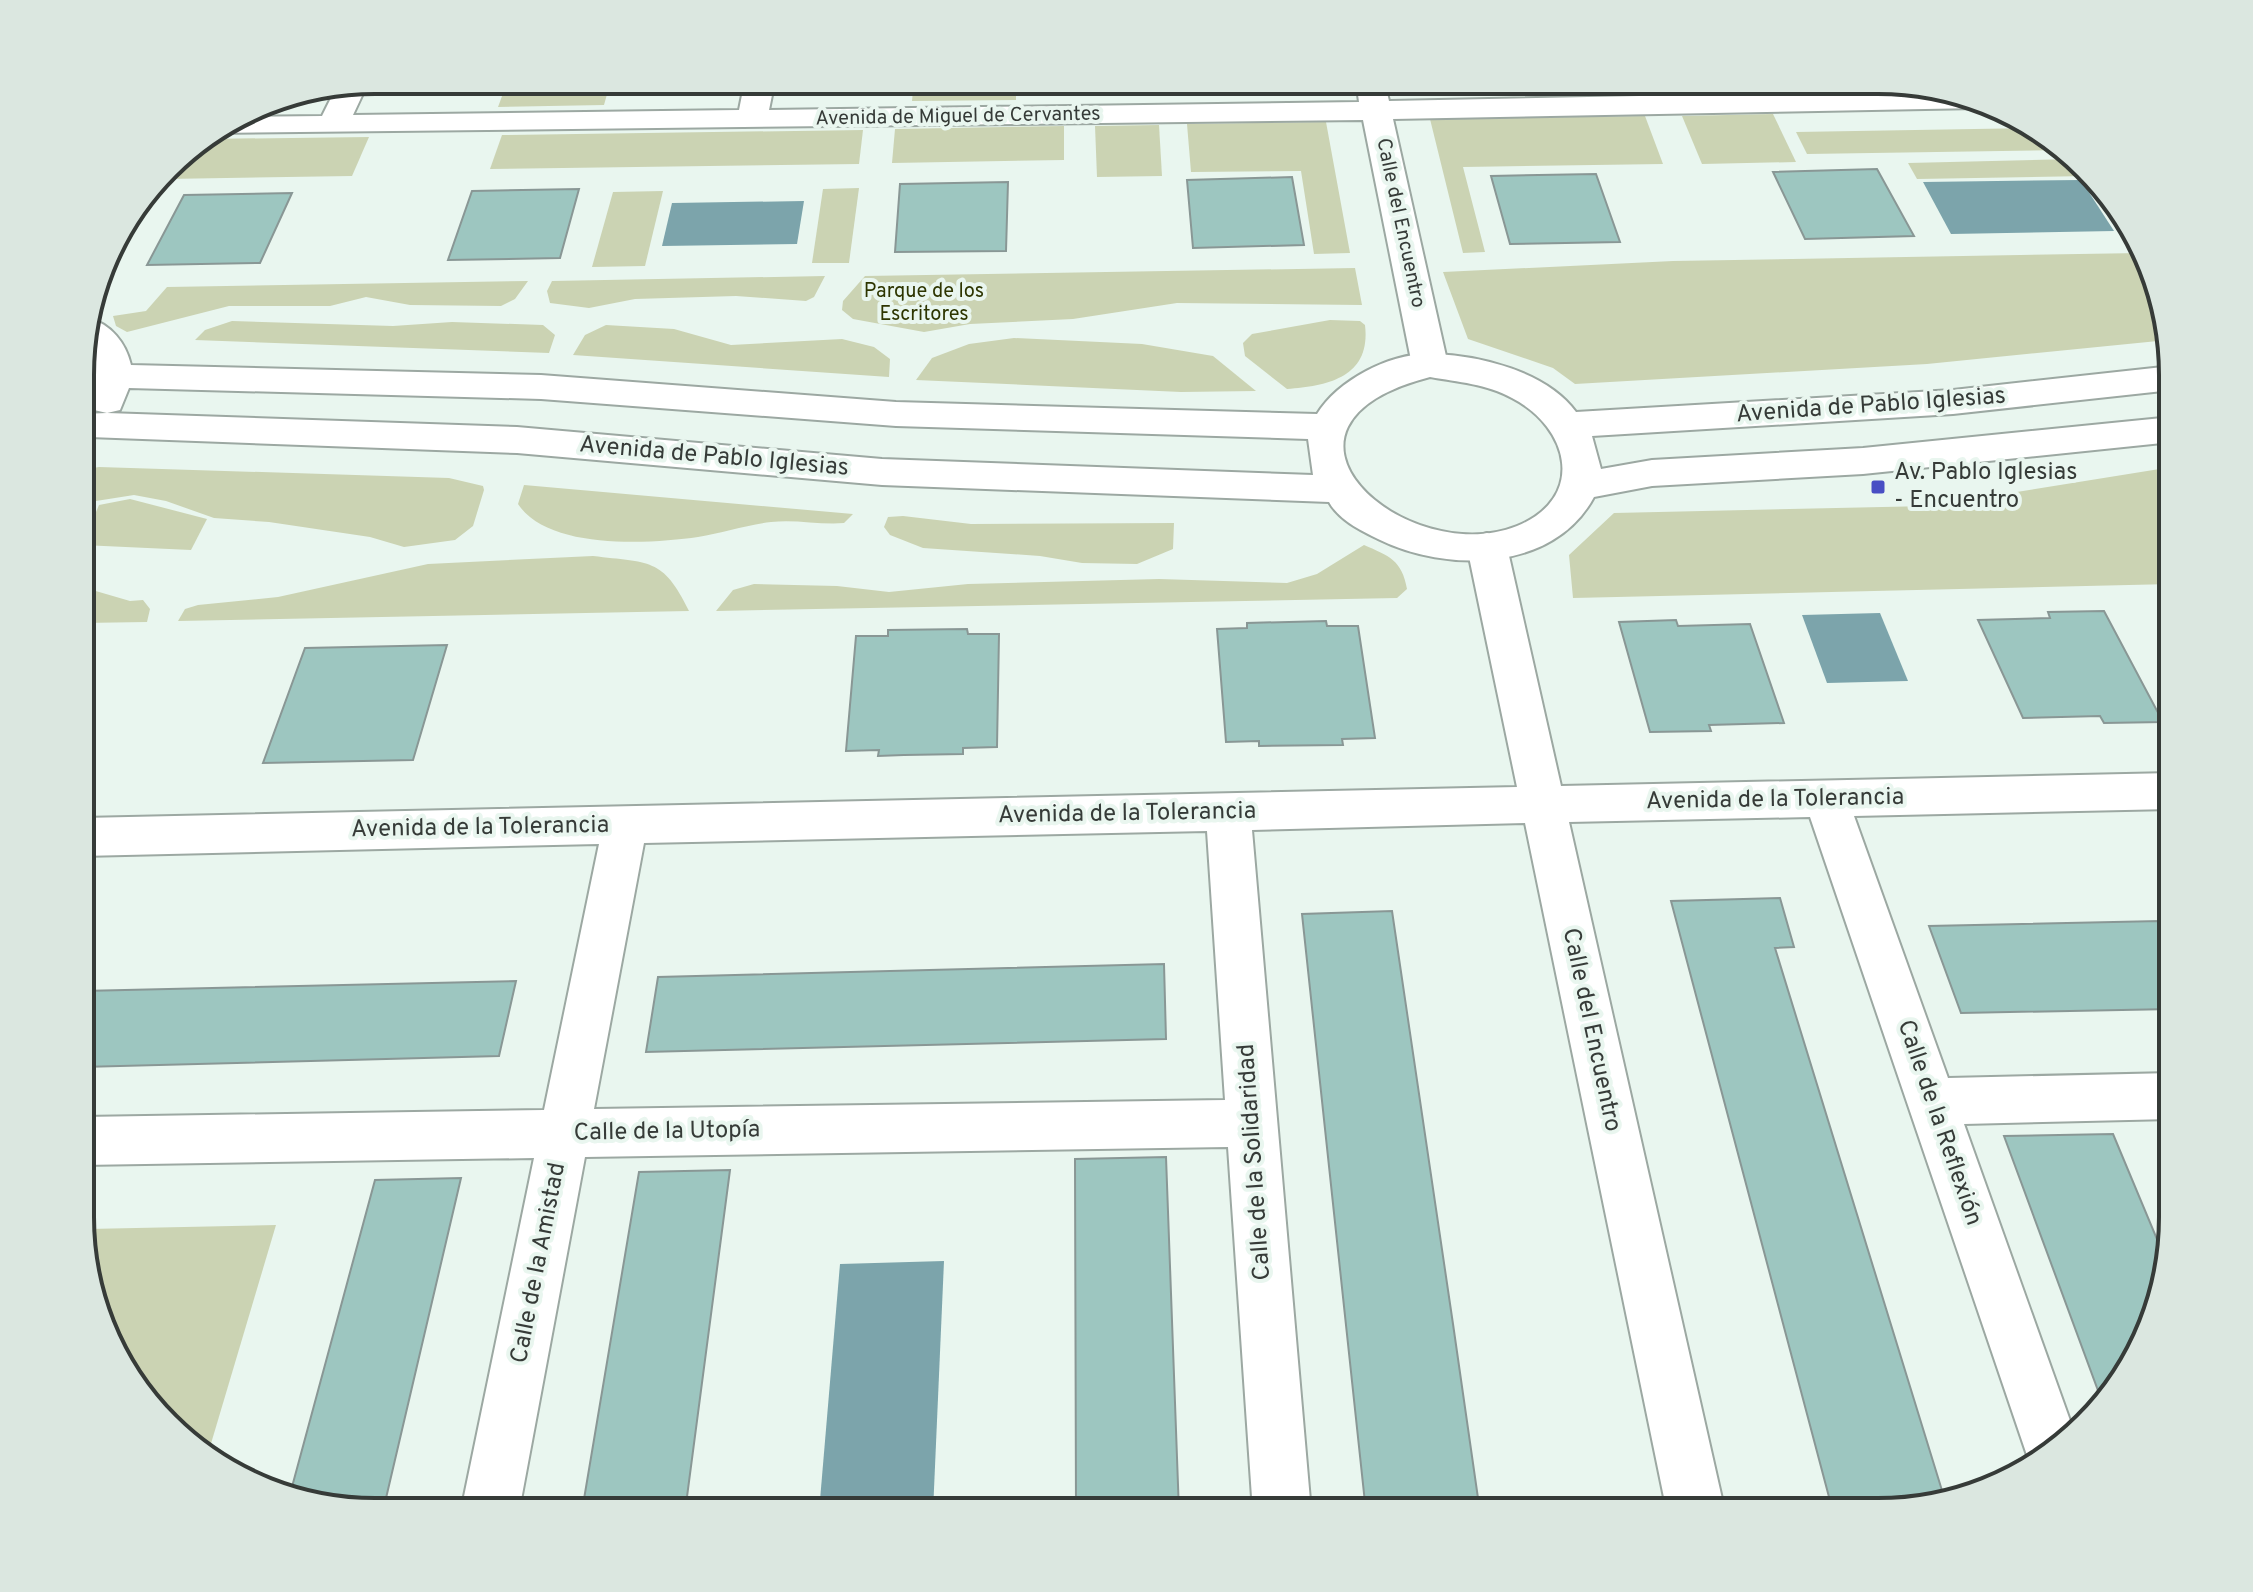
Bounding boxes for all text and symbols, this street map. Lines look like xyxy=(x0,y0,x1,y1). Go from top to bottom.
street label: Avenida de Miguel de Cervantes xyxy=(815,102,1101,132)
street label: Calle del Encuentro xyxy=(1369,136,1431,310)
park label: Parque de los Escritores xyxy=(864,279,984,328)
street label: Avenida de Pablo Iglesias xyxy=(1735,382,2007,430)
street label: Avenida de Pablo Iglesias xyxy=(578,430,850,484)
place label: Av. Pablo Iglesias - Encuentro xyxy=(1894,458,2077,516)
marker: Av. Pablo Iglesias - Encuentro xyxy=(1869,478,1887,496)
street label: Avenida de la Tolerancia xyxy=(1646,783,1904,817)
street label: Avenida de la Tolerancia xyxy=(998,797,1256,831)
street label: Avenida de la Tolerancia xyxy=(351,811,609,845)
street label: Calle del Encuentro xyxy=(1555,925,1627,1135)
street label: Calle de la Reflexión xyxy=(1890,1016,1988,1230)
street label: Calle de la Solidaridad xyxy=(1232,1043,1278,1281)
street label: Calle de la Utopía xyxy=(573,1115,761,1149)
street label: Calle de la Amistad xyxy=(505,1160,573,1366)

